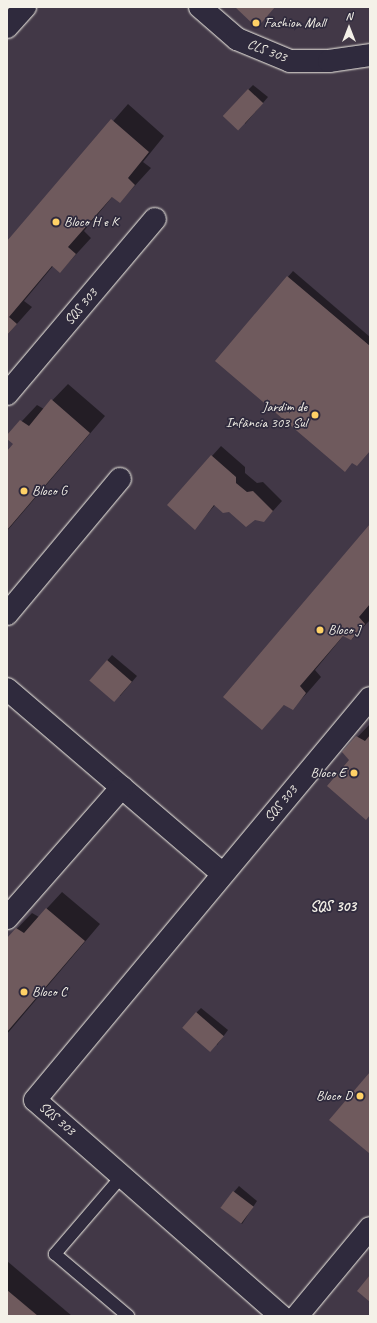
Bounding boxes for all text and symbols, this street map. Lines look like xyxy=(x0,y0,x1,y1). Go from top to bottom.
north arrow xyxy=(329,8,369,48)
text: N xyxy=(346,9,352,23)
place label: Fashion Mall xyxy=(264,15,325,31)
marker: Fashion Mall xyxy=(251,18,261,28)
street label: CLS 303 xyxy=(245,36,289,66)
place label: Bloco H e K xyxy=(64,214,118,230)
marker: Bloco H e K xyxy=(51,217,61,227)
street label: SQS 303 xyxy=(61,285,101,329)
place label: Jardim de Infância 303 Sul xyxy=(226,399,307,432)
marker: Jardim de Infância 303 Sul xyxy=(310,410,320,420)
place label: Bloco G xyxy=(32,483,67,499)
marker: Bloco G xyxy=(19,486,29,496)
place label: Bloco J xyxy=(328,622,360,638)
marker: Bloco J xyxy=(315,625,325,635)
place label: Bloco E xyxy=(311,765,346,781)
marker: Bloco E xyxy=(349,768,359,778)
street label: SQS 303 xyxy=(261,782,301,826)
district label: SQS 303 xyxy=(310,898,356,916)
place label: Bloco C xyxy=(32,984,67,1000)
marker: Bloco C xyxy=(19,987,29,997)
place label: Bloco D xyxy=(316,1088,352,1104)
marker: Bloco D xyxy=(355,1091,365,1101)
street label: SQS 303 xyxy=(35,1099,79,1139)

